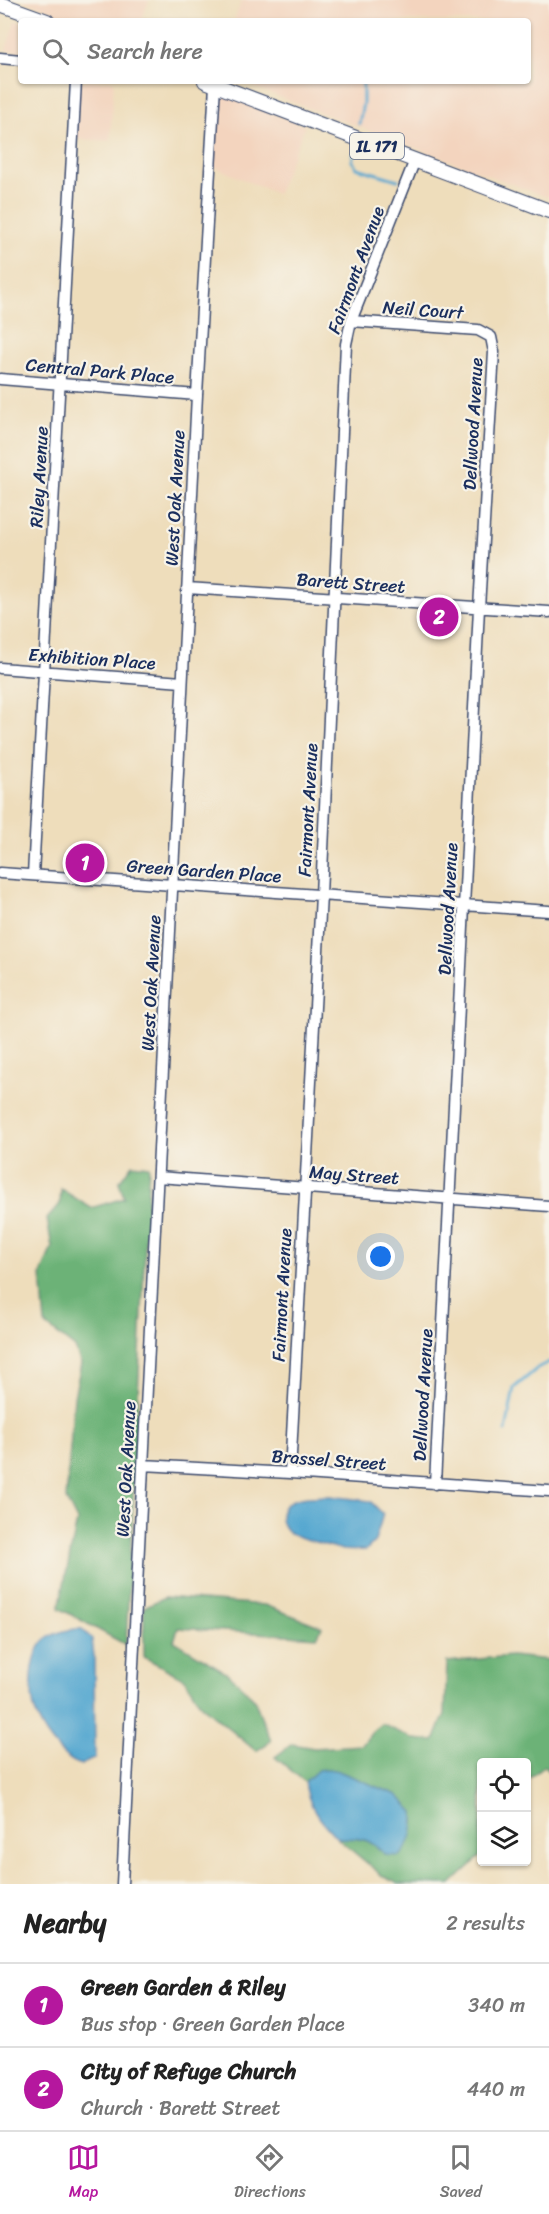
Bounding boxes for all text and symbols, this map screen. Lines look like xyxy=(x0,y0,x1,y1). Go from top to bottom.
search box xyxy=(18,18,531,84)
text: Search here xyxy=(87,32,203,71)
icon: search xyxy=(39,35,72,68)
road number: IL 171 xyxy=(350,133,404,159)
street label: Fairmont Avenue xyxy=(318,201,394,338)
street label: Neil Court xyxy=(382,291,465,329)
street label: Central Park Place xyxy=(24,349,176,393)
street label: Dellwood Avenue xyxy=(454,357,492,491)
street label: Riley Avenue xyxy=(20,425,58,529)
street label: West Oak Avenue xyxy=(155,429,195,567)
street label: Barett Street xyxy=(296,563,407,603)
pin: 2 xyxy=(420,594,458,640)
street label: Exhibition Place xyxy=(27,639,157,679)
street label: Fairmont Avenue xyxy=(289,742,327,878)
pin: 1 xyxy=(66,840,104,886)
street label: Dellwood Avenue xyxy=(429,842,467,976)
street label: Green Garden Place xyxy=(126,850,283,892)
street label: West Oak Avenue xyxy=(131,914,171,1052)
street label: May Street xyxy=(308,1156,400,1194)
street label: Fairmont Avenue xyxy=(263,1227,301,1363)
your location xyxy=(366,1242,395,1271)
street label: Dellwood Avenue xyxy=(404,1328,442,1462)
street label: West Oak Avenue xyxy=(106,1400,146,1538)
street label: Brassel Street xyxy=(271,1440,388,1480)
map controls xyxy=(477,1758,531,1866)
button: locate xyxy=(477,1758,531,1812)
button: layers xyxy=(477,1812,531,1866)
text: Nearby xyxy=(24,1900,106,1946)
text: 2 results xyxy=(446,1906,525,1941)
text: Green Garden & Riley xyxy=(81,1968,286,2007)
text: 1 xyxy=(39,1988,48,2023)
text: 340 m xyxy=(468,1988,525,2023)
text: Bus stop · Green Garden Place xyxy=(81,2007,345,2042)
text: City of Refuge Church xyxy=(81,2052,296,2091)
text: 2 xyxy=(38,2072,49,2107)
text: 440 m xyxy=(467,2072,525,2107)
text: Church · Barett Street xyxy=(81,2091,280,2126)
tab: Map xyxy=(67,2141,100,2206)
tab: Directions xyxy=(234,2141,306,2206)
tab: Saved xyxy=(440,2141,482,2206)

